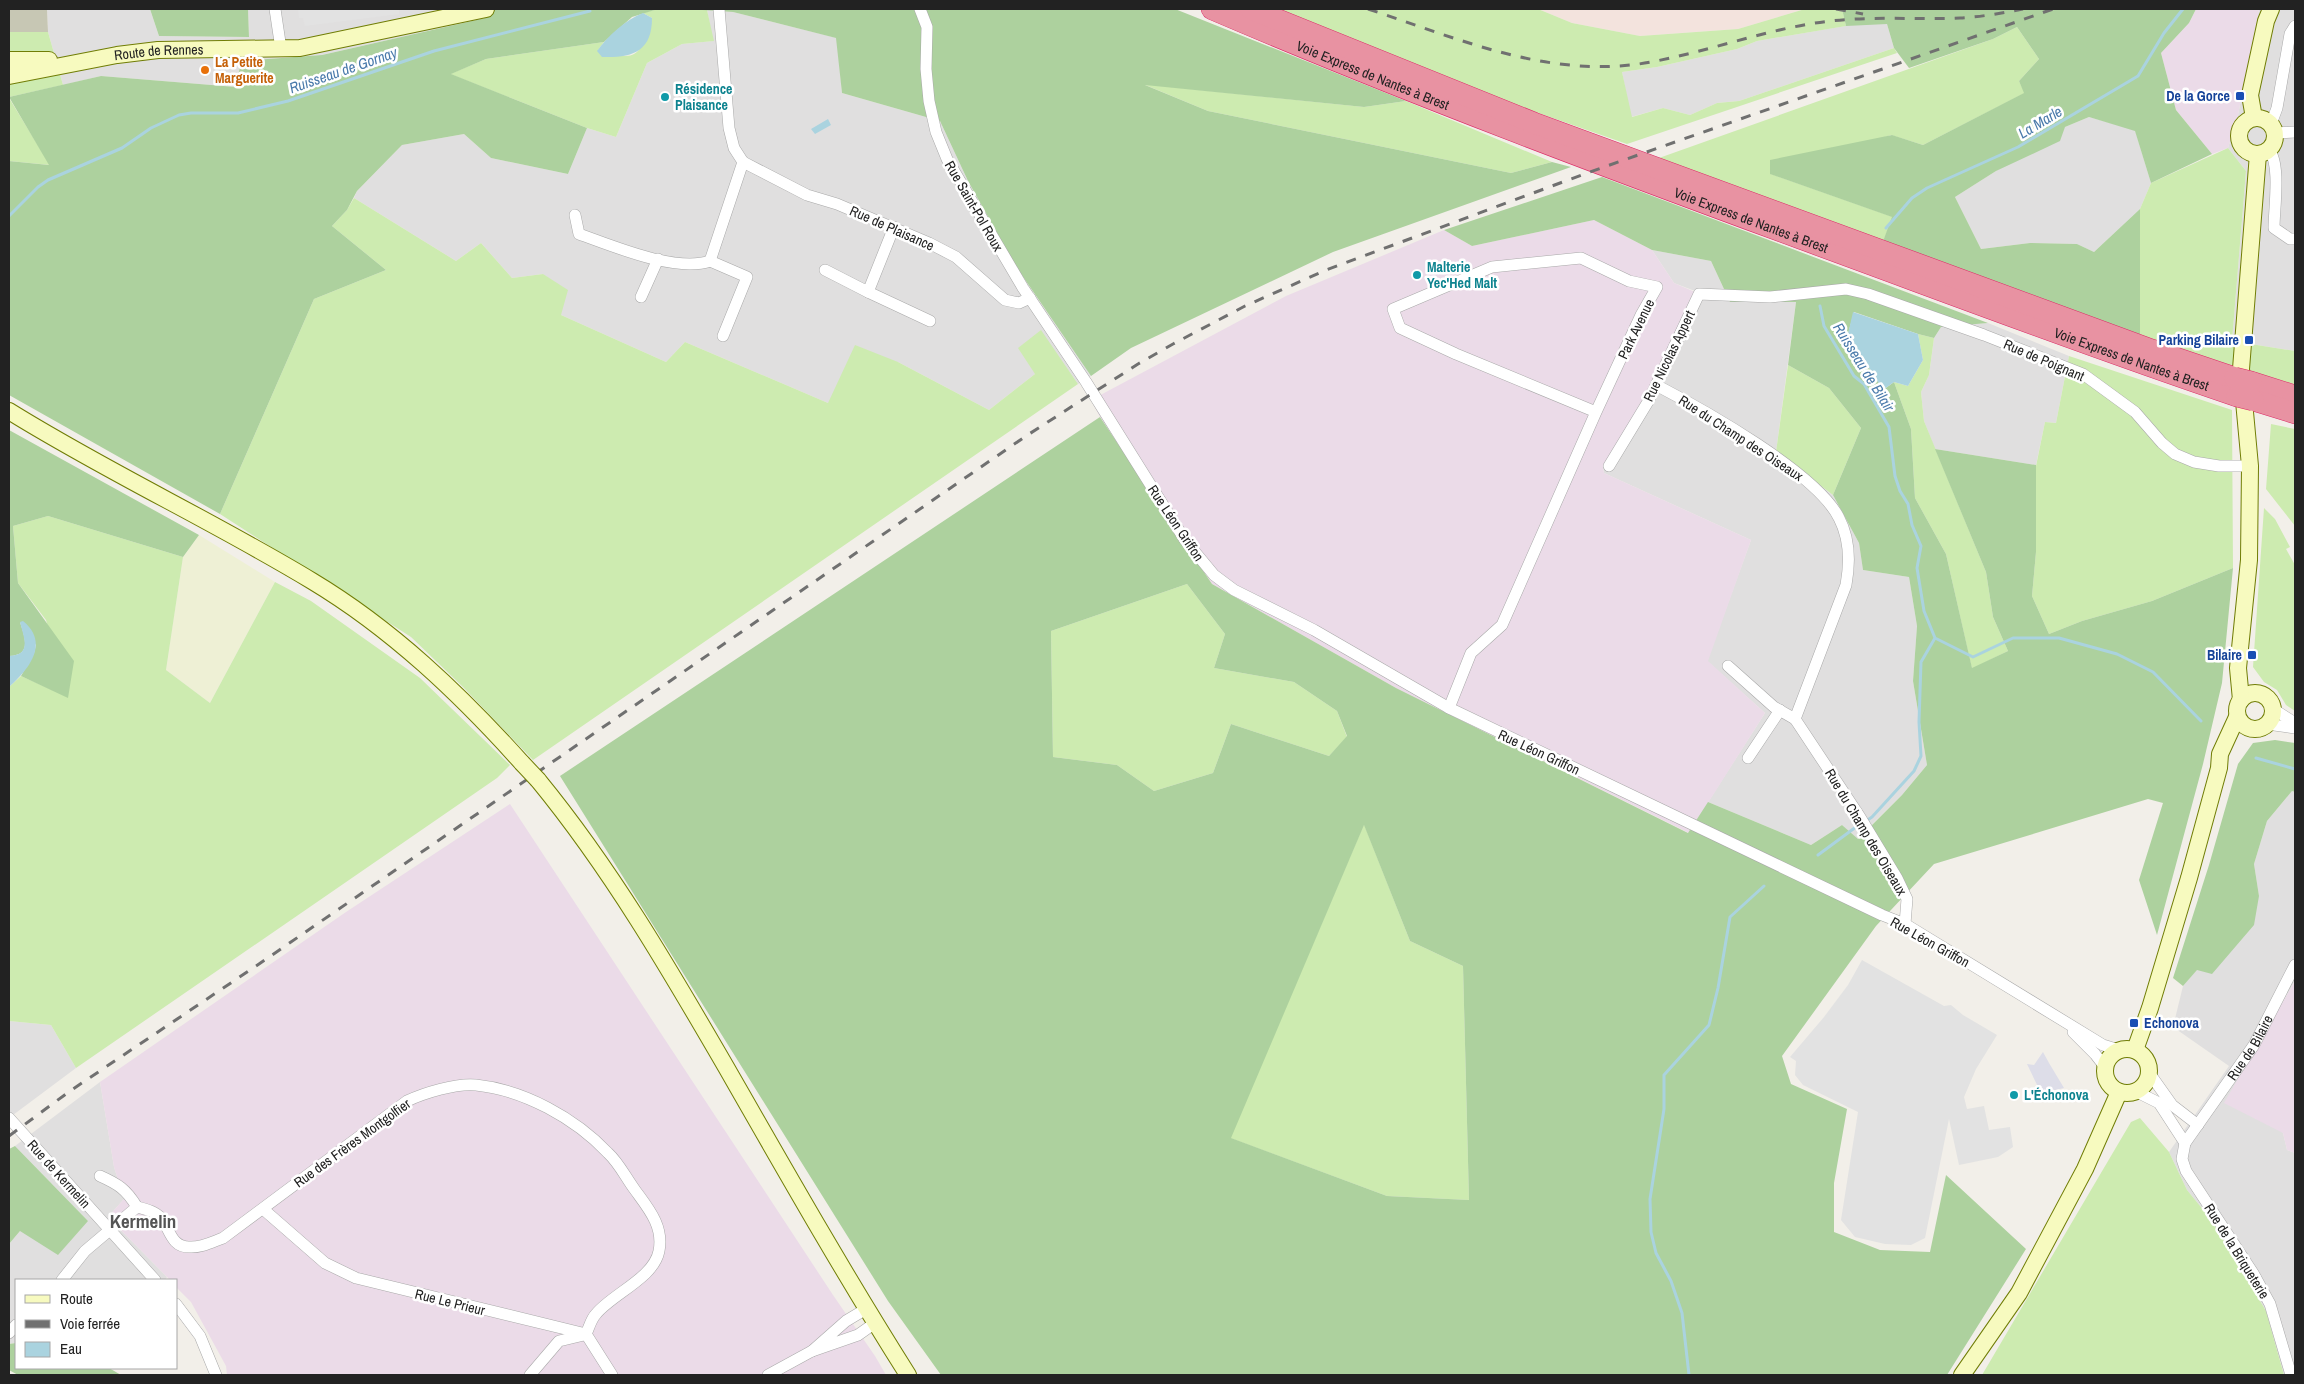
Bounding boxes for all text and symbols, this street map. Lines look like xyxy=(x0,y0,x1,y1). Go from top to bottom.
street label: Voie Express de Nantes à Brest xyxy=(1294,37,1452,114)
street label: Route de Rennes xyxy=(113,40,204,64)
water label: Ruisseau de Gornay xyxy=(286,41,401,98)
place label: La Petite Marguerite xyxy=(215,53,274,87)
marker: La Petite Marguerite xyxy=(199,64,211,76)
place label: Résidence Plaisance xyxy=(675,80,732,114)
place label: De la Gorce xyxy=(2166,87,2230,105)
marker: De la Gorce xyxy=(2234,90,2246,102)
marker: Résidence Plaisance xyxy=(659,91,671,103)
water label: La Marle xyxy=(2014,101,2066,143)
street label: Rue Saint-Pol Roux xyxy=(941,158,1007,255)
street label: Voie Express de Nantes à Brest xyxy=(1672,183,1831,257)
street label: Rue de Plaisance xyxy=(847,201,937,255)
place label: Malterie Yec'Hed Malt xyxy=(1427,258,1497,292)
marker: Malterie Yec'Hed Malt xyxy=(1411,269,1423,281)
street label: Park Avenue xyxy=(1614,296,1658,362)
street label: Rue Nicolas Appert xyxy=(1639,308,1699,404)
water label: Ruisseau de Bilair xyxy=(1828,319,1900,416)
street label: Voie Express de Nantes à Brest xyxy=(2052,323,2211,395)
place label: Parking Bilaire xyxy=(2159,331,2239,349)
marker: Parking Bilaire xyxy=(2243,334,2255,346)
street label: Rue de Poignant xyxy=(2001,335,2087,385)
street label: Rue du Champ des Oiseaux xyxy=(1675,391,1807,485)
street label: Rue Léon Griffon xyxy=(1144,482,1208,564)
place label: Bilaire xyxy=(2207,646,2242,664)
marker: Bilaire xyxy=(2246,649,2258,661)
street label: Rue Léon Griffon xyxy=(1495,725,1583,779)
street label: Rue du Champ des Oiseaux xyxy=(1821,765,1911,899)
street label: Rue Léon Griffon xyxy=(1887,913,1973,971)
street label: Rue de Bilaire xyxy=(2223,1012,2277,1084)
place label: Echonova xyxy=(2144,1014,2199,1032)
marker: Echonova xyxy=(2128,1017,2140,1029)
place label: L'Échonova xyxy=(2024,1086,2089,1104)
marker: L'Échonova xyxy=(2008,1089,2020,1101)
street label: Rue des Frères Montgolfier xyxy=(290,1095,414,1191)
street label: Rue de Kermelin xyxy=(23,1136,95,1212)
street label: Rue de la Briqueterie xyxy=(2200,1200,2274,1302)
district label: Kermelin xyxy=(110,1208,176,1234)
legend xyxy=(15,1279,178,1369)
street label: Rue Le Prieur xyxy=(413,1285,487,1319)
text: Route xyxy=(60,1288,93,1309)
text: Voie ferrée xyxy=(60,1313,120,1334)
text: Eau xyxy=(60,1338,82,1359)

